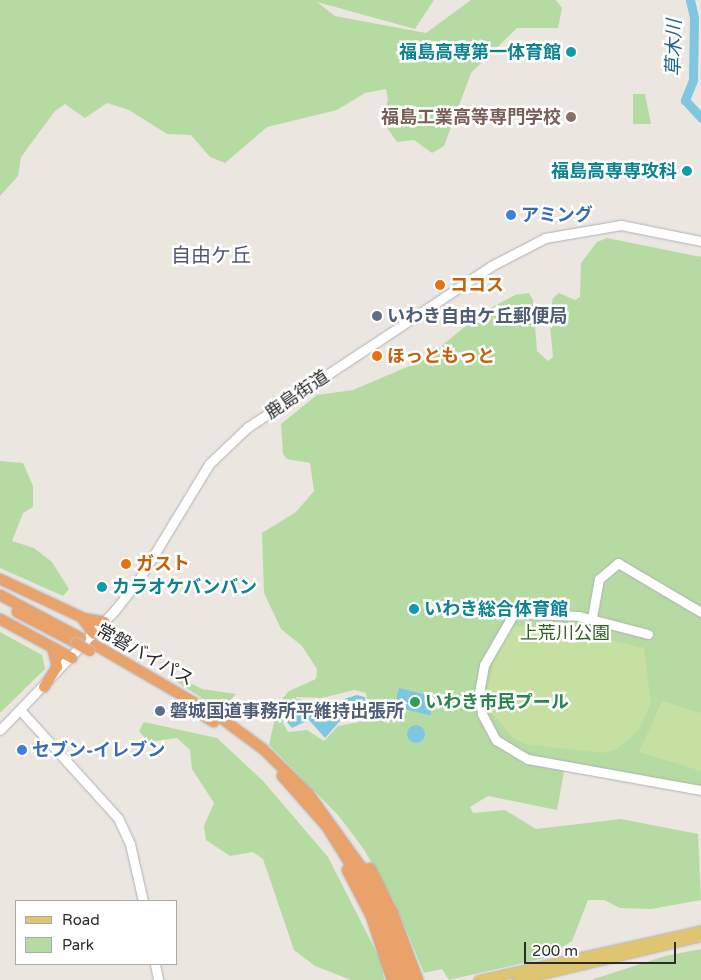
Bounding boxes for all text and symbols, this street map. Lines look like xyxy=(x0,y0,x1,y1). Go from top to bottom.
water label: 草木川 xyxy=(663,19,687,77)
place label: 福島高専第一体育館 xyxy=(399,41,561,63)
marker: 福島高専第一体育館 xyxy=(565,46,577,58)
place label: 福島工業高等専門学校 xyxy=(381,106,561,128)
marker: 福島工業高等専門学校 xyxy=(565,111,577,123)
place label: 福島高専専攻科 xyxy=(551,160,677,182)
marker: 福島高専専攻科 xyxy=(681,165,693,177)
place label: アミング xyxy=(521,204,593,226)
marker: アミング xyxy=(505,209,517,221)
district label: 自由ケ丘 xyxy=(171,244,251,268)
place label: ココス xyxy=(450,274,504,296)
marker: ココス xyxy=(434,279,446,291)
place label: いわき自由ケ丘郵便局 xyxy=(387,305,567,327)
marker: いわき自由ケ丘郵便局 xyxy=(371,310,383,322)
place label: ほっともっと xyxy=(387,345,495,367)
marker: ほっともっと xyxy=(371,350,383,362)
street label: 鹿島街道 xyxy=(261,366,333,424)
place label: ガスト xyxy=(136,553,190,575)
marker: ガスト xyxy=(120,558,132,570)
place label: カラオケバンバン xyxy=(112,576,256,598)
marker: カラオケバンバン xyxy=(96,581,108,593)
place label: いわき総合体育館 xyxy=(424,598,568,620)
marker: いわき総合体育館 xyxy=(408,603,420,615)
street label: 常磐バイパス xyxy=(93,619,197,691)
park label: 上荒川公園 xyxy=(520,622,610,644)
place label: いわき市民プール xyxy=(425,691,569,713)
marker: いわき市民プール xyxy=(409,696,421,708)
place label: 磐城国道事務所平維持出張所 xyxy=(170,700,404,722)
marker: 磐城国道事務所平維持出張所 xyxy=(154,705,166,717)
place label: セブン-イレブン xyxy=(32,739,165,761)
marker: セブン-イレブン xyxy=(16,744,28,756)
legend xyxy=(15,900,178,965)
text: Road xyxy=(62,911,100,929)
scale bar xyxy=(526,932,678,964)
text: Park xyxy=(62,936,94,954)
text: 200 m xyxy=(532,942,578,960)

